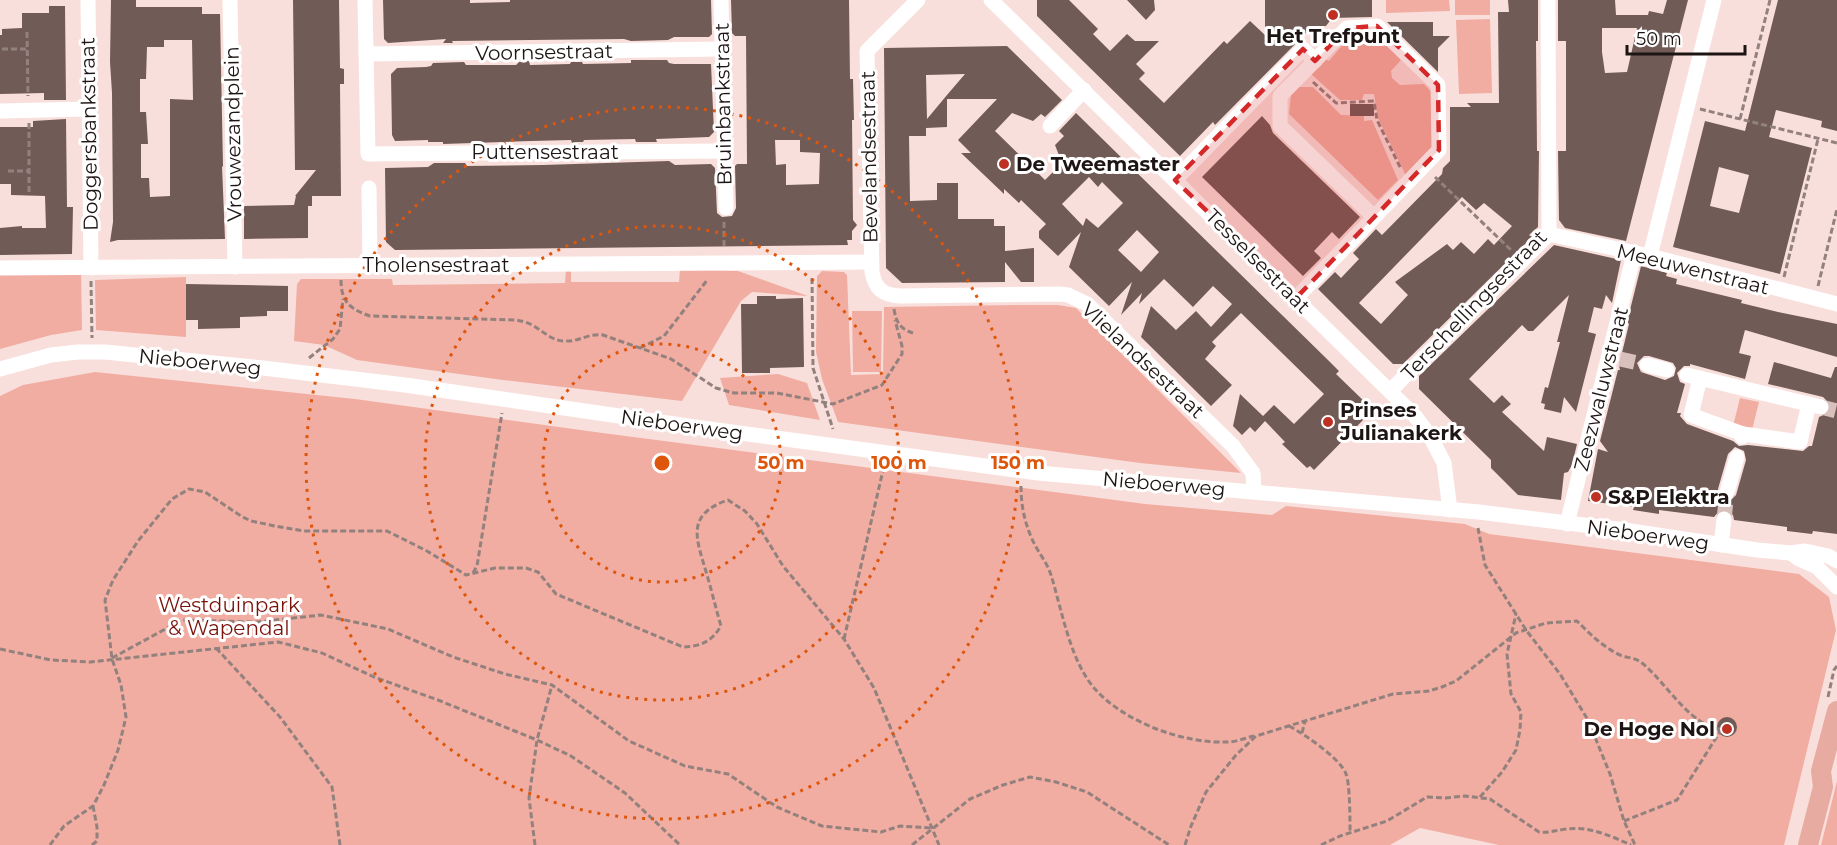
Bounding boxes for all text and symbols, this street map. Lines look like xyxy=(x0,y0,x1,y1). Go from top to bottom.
marker: Het Trefpunt xyxy=(1326,8,1340,22)
scale bar xyxy=(1627,18,1746,56)
street label: Bruinbankstraat xyxy=(710,22,736,186)
place label: Het Trefpunt xyxy=(1266,24,1400,48)
text: 50 m xyxy=(1636,28,1682,50)
street label: Doggersbankstraat xyxy=(75,37,103,231)
street label: Voornsestraat xyxy=(475,39,613,65)
street label: Vrouwezandplein xyxy=(219,46,247,222)
street label: Bevelandsestraat xyxy=(855,71,883,243)
street label: Puttensestraat xyxy=(471,140,619,164)
place label: De Tweemaster xyxy=(1016,152,1180,176)
marker: De Tweemaster xyxy=(997,157,1011,171)
street label: Tesselsestraat xyxy=(1201,204,1315,318)
street label: Terschellingsestraat xyxy=(1396,225,1552,385)
street label: Meeuwenstraat xyxy=(1614,238,1772,300)
street label: Tholensestraat xyxy=(362,253,510,277)
street label: Vlielandsestraat xyxy=(1077,297,1209,423)
street label: Zeezwaluwstraat xyxy=(1569,304,1633,474)
street label: Nieboerweg xyxy=(137,344,263,380)
place label: Prinses Julianakerk xyxy=(1339,398,1463,445)
street label: Nieboerweg xyxy=(619,405,745,445)
marker: Prinses Julianakerk xyxy=(1321,415,1335,429)
text: 50 m xyxy=(758,452,804,474)
text: 100 m xyxy=(871,452,927,474)
text: 150 m xyxy=(991,452,1045,474)
centre of rings xyxy=(652,453,672,473)
street label: Nieboerweg xyxy=(1102,467,1226,501)
place label: S&P Elektra xyxy=(1608,485,1730,509)
marker: S&P Elektra xyxy=(1589,490,1603,504)
street label: Nieboerweg xyxy=(1585,515,1711,555)
park label: Westduinpark & Wapendal xyxy=(158,593,300,640)
place label: De Hoge Nol xyxy=(1583,717,1715,741)
marker: De Hoge Nol xyxy=(1720,722,1734,736)

